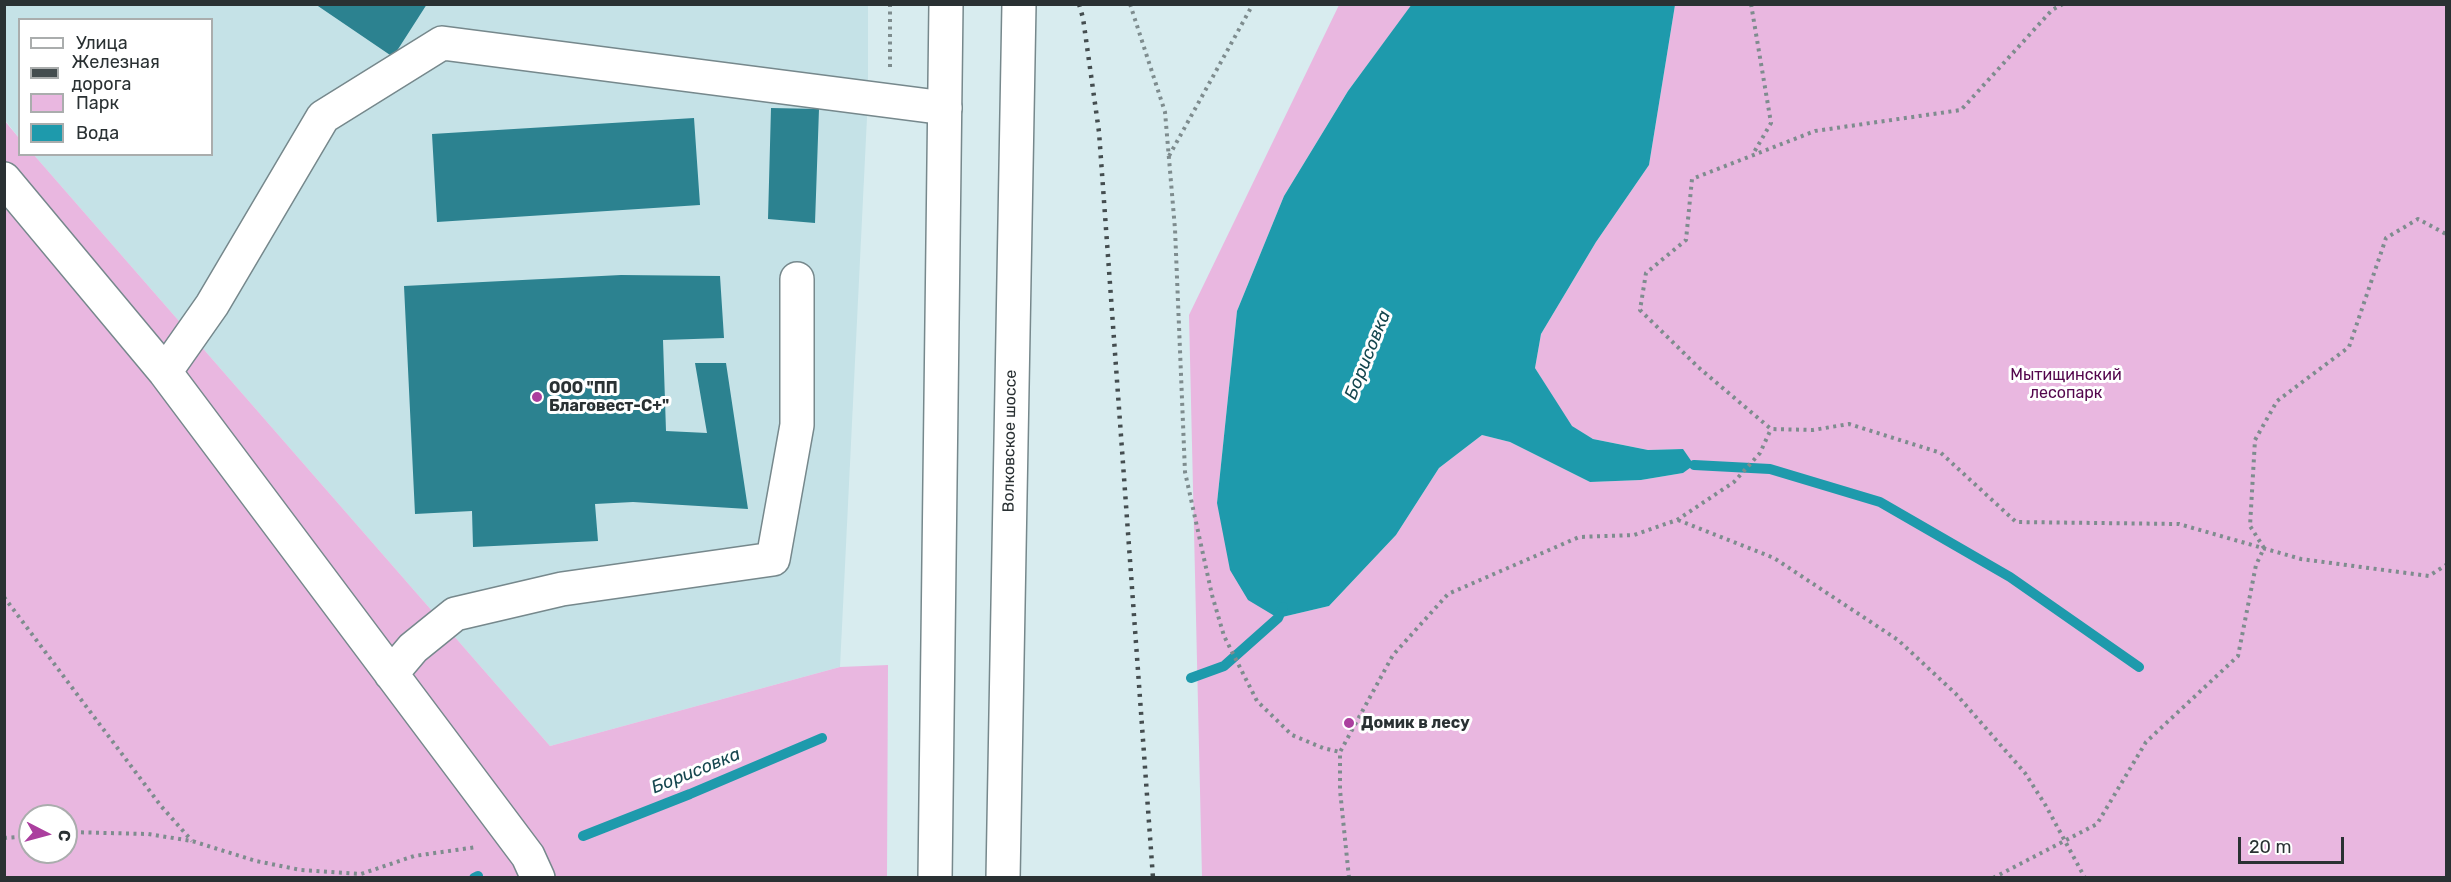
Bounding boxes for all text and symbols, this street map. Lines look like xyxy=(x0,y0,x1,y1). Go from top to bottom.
legend xyxy=(18,18,213,156)
text: Улица xyxy=(76,32,128,54)
text: Железная дорога xyxy=(71,51,160,95)
text: Парк xyxy=(76,92,119,114)
text: Вода xyxy=(76,122,119,144)
water label: Борисовка xyxy=(1340,307,1396,403)
park label: Мытищинский лесопарк xyxy=(2010,365,2122,403)
street label: Волковское шоссе xyxy=(999,369,1021,513)
place label: ООО "ПП Благовест-С+" xyxy=(549,378,669,416)
marker: ООО "ПП Благовест-С+" xyxy=(530,390,544,404)
place label: Домик в лесу xyxy=(1361,713,1470,733)
marker: Домик в лесу xyxy=(1342,716,1356,730)
water label: Борисовка xyxy=(648,743,744,799)
north arrow xyxy=(18,804,78,864)
scale bar xyxy=(2241,825,2348,863)
text: С xyxy=(54,829,74,842)
text: 20 m xyxy=(2249,836,2291,858)

